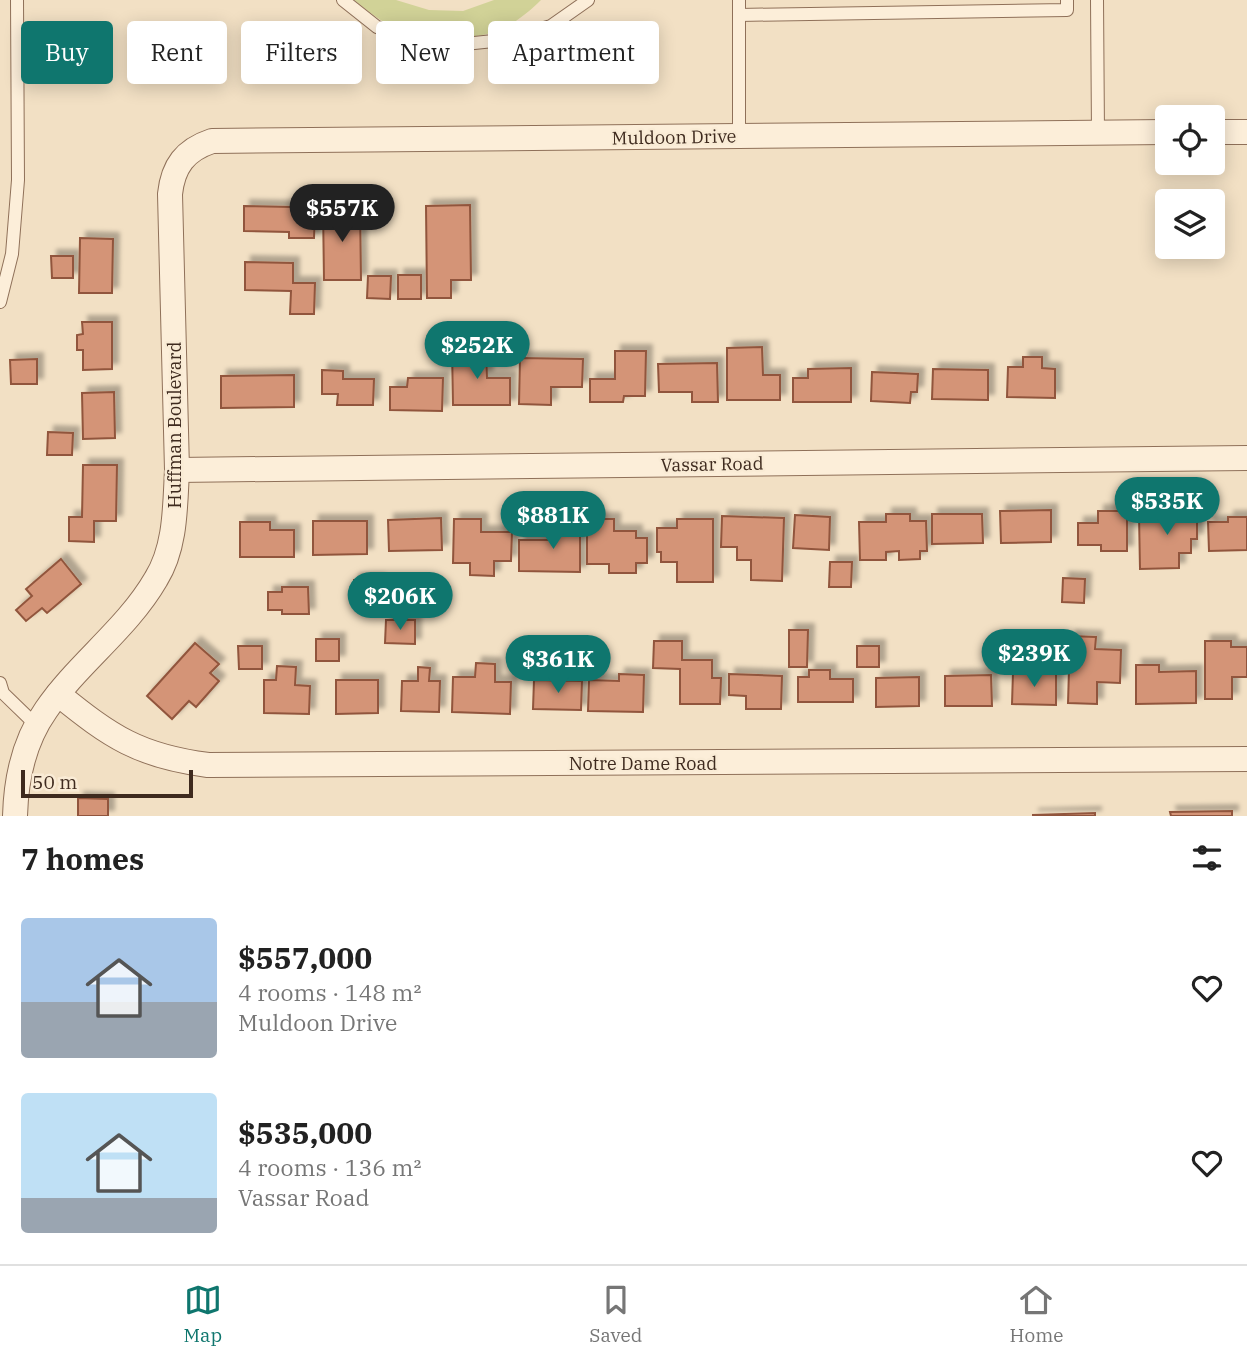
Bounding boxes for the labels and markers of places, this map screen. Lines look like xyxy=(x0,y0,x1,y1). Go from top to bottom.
pin: $557K xyxy=(293,184,391,244)
pin: $252K xyxy=(428,322,526,381)
pin: $535K xyxy=(1118,477,1216,537)
pin: $881K xyxy=(504,491,602,551)
pin: $206K xyxy=(351,572,449,632)
pin: $239K xyxy=(985,630,1083,689)
pin: $361K xyxy=(509,636,607,695)

